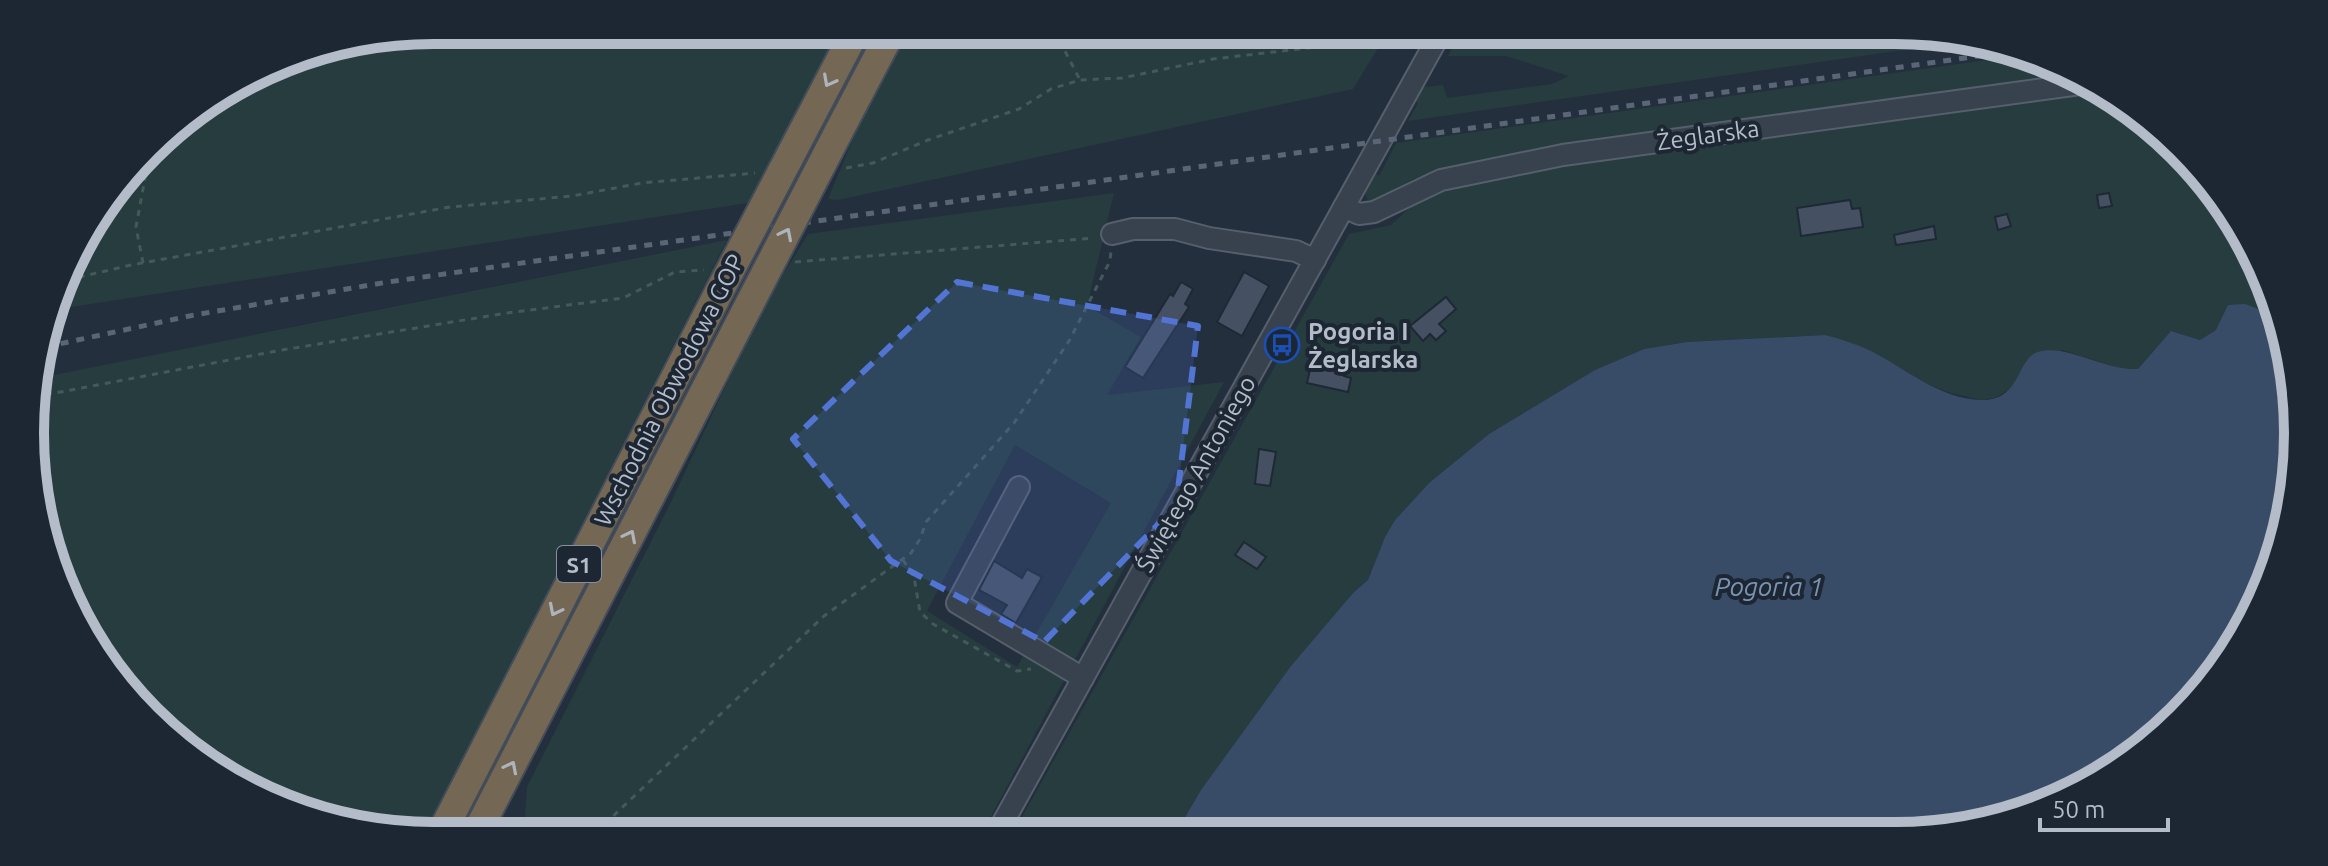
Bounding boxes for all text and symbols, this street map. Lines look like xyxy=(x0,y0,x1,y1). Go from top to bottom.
one-way arrow xyxy=(824,73,839,88)
street label: Żeglarska xyxy=(1655,114,1761,156)
one-way arrow xyxy=(776,228,792,243)
street label: Wschodnia Obwodowa GOP xyxy=(589,250,749,530)
place label: Pogoria I Żeglarska xyxy=(1308,318,1418,373)
bus stop icon: Pogoria I Żeglarska xyxy=(1263,326,1301,364)
street label: Świętego Antoniego xyxy=(1130,371,1261,577)
one-way arrow xyxy=(621,529,636,544)
road number: S1 xyxy=(557,546,601,582)
water label: Pogoria 1 xyxy=(1715,572,1823,601)
one-way arrow xyxy=(550,602,565,617)
one-way arrow xyxy=(501,760,517,775)
scale bar xyxy=(2040,782,2168,832)
text: 50 m xyxy=(2052,796,2105,823)

